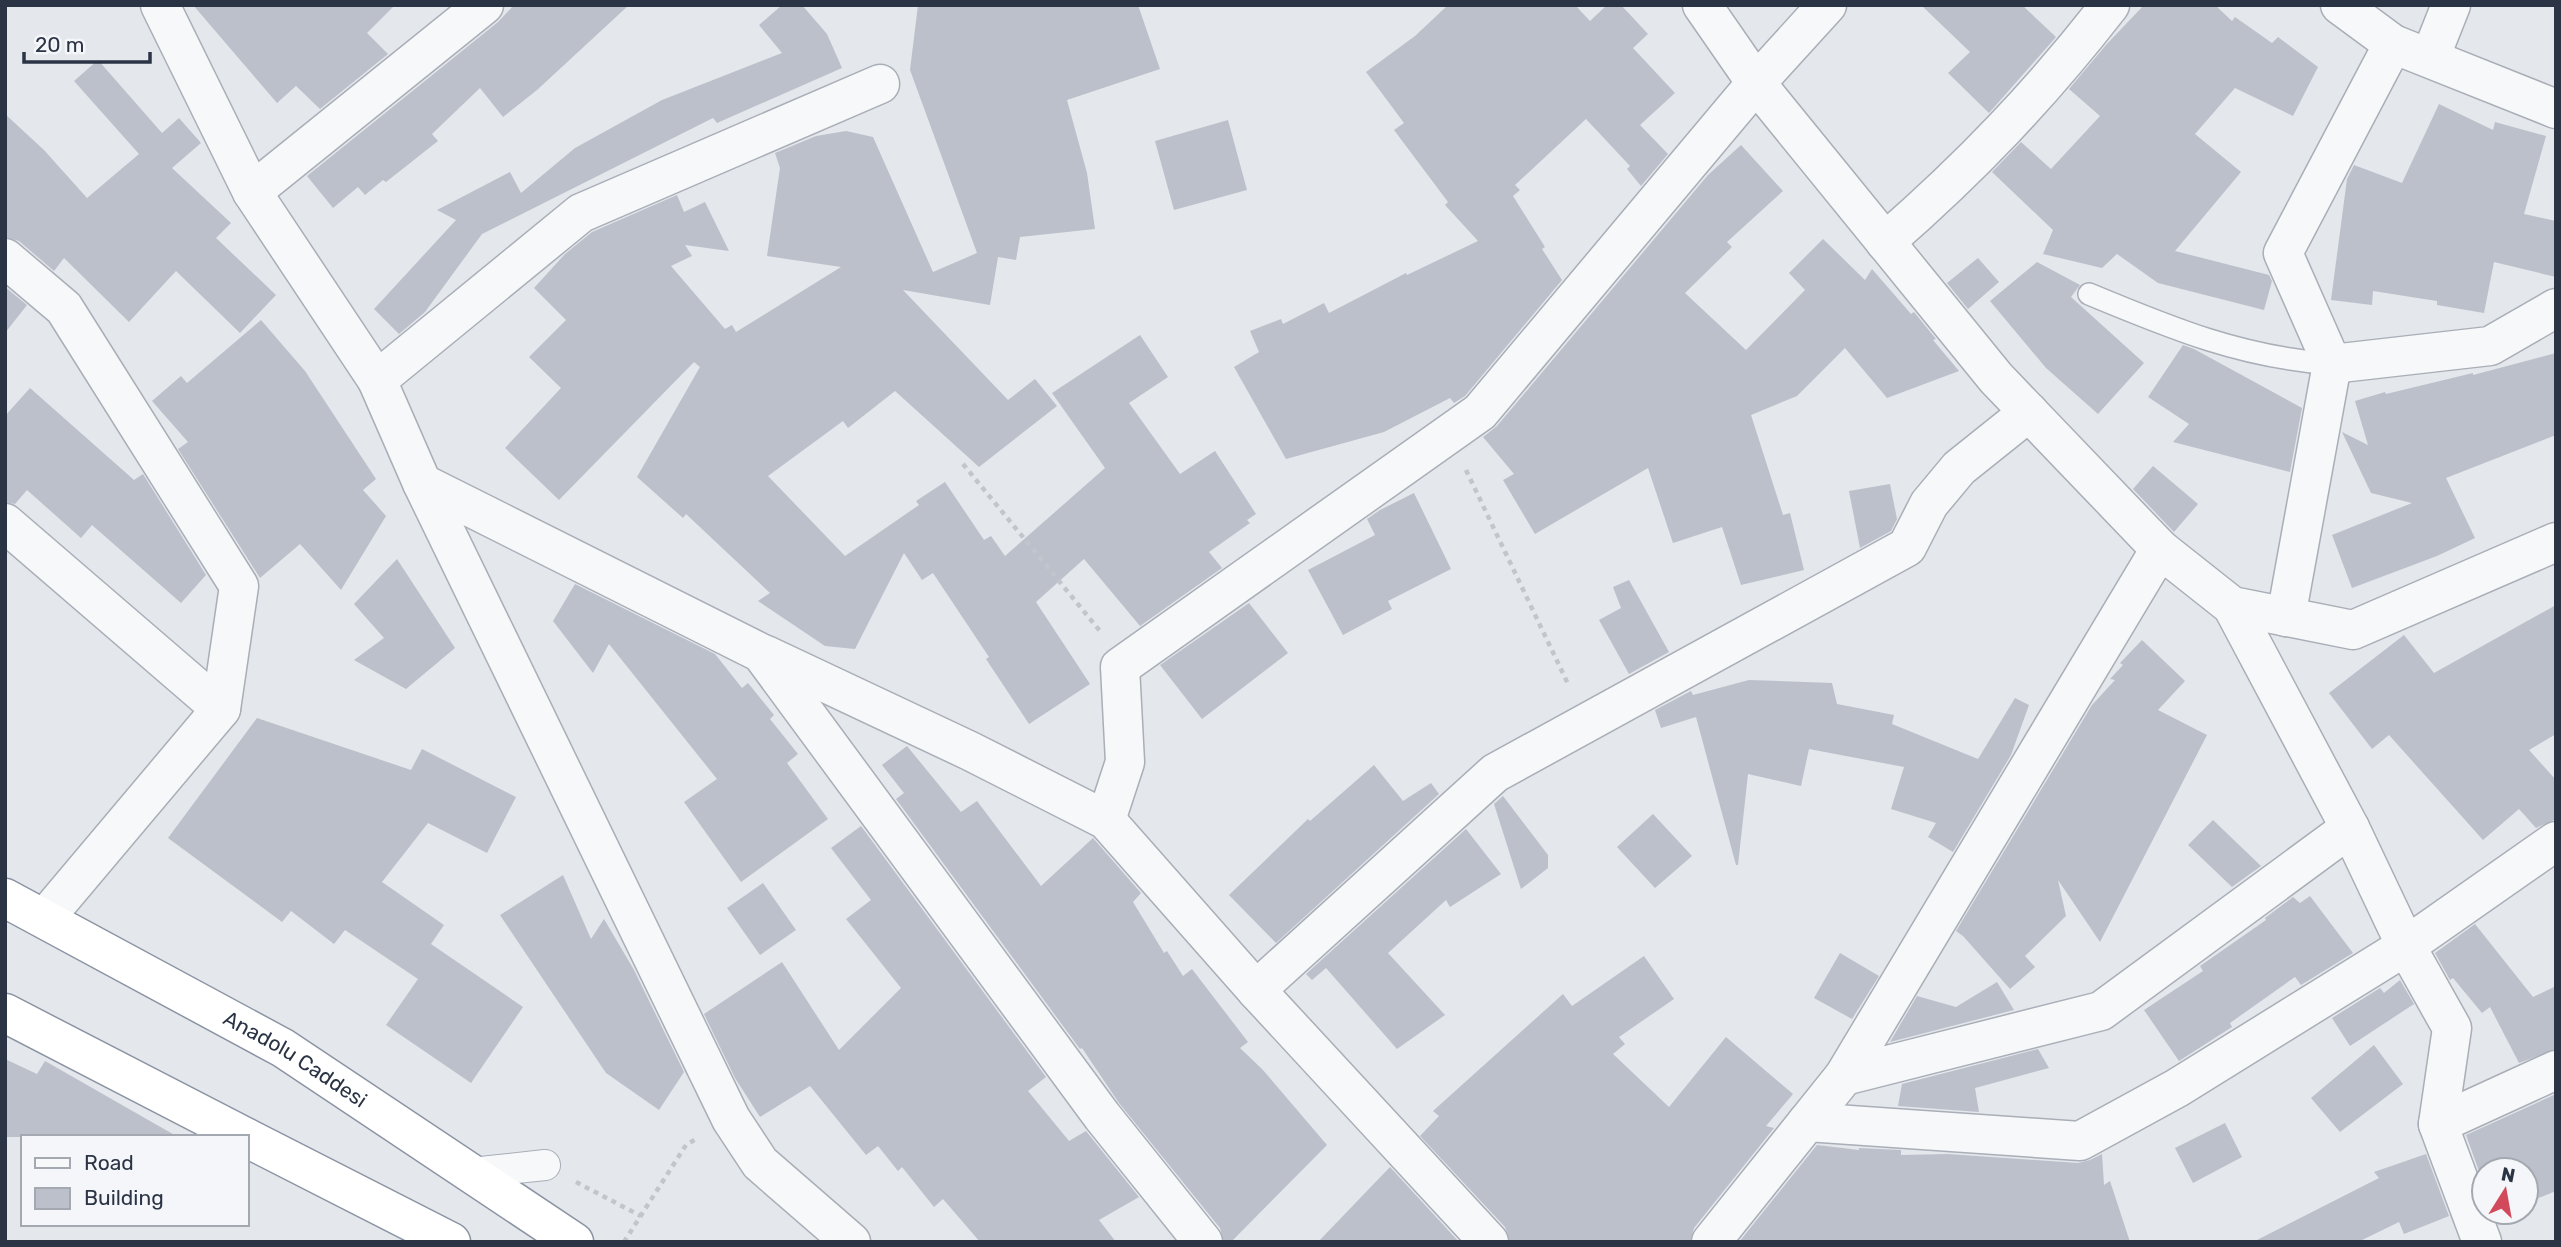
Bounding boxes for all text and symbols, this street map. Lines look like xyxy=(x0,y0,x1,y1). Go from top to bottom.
scale bar xyxy=(24,21,150,65)
text: 20 m xyxy=(35,32,84,57)
street label: Anadolu Caddesi xyxy=(219,1005,372,1112)
legend xyxy=(21,1135,248,1226)
text: Road xyxy=(84,1150,134,1175)
north arrow xyxy=(2470,1156,2540,1226)
text: N xyxy=(2499,1162,2517,1187)
text: Building xyxy=(84,1185,164,1210)

